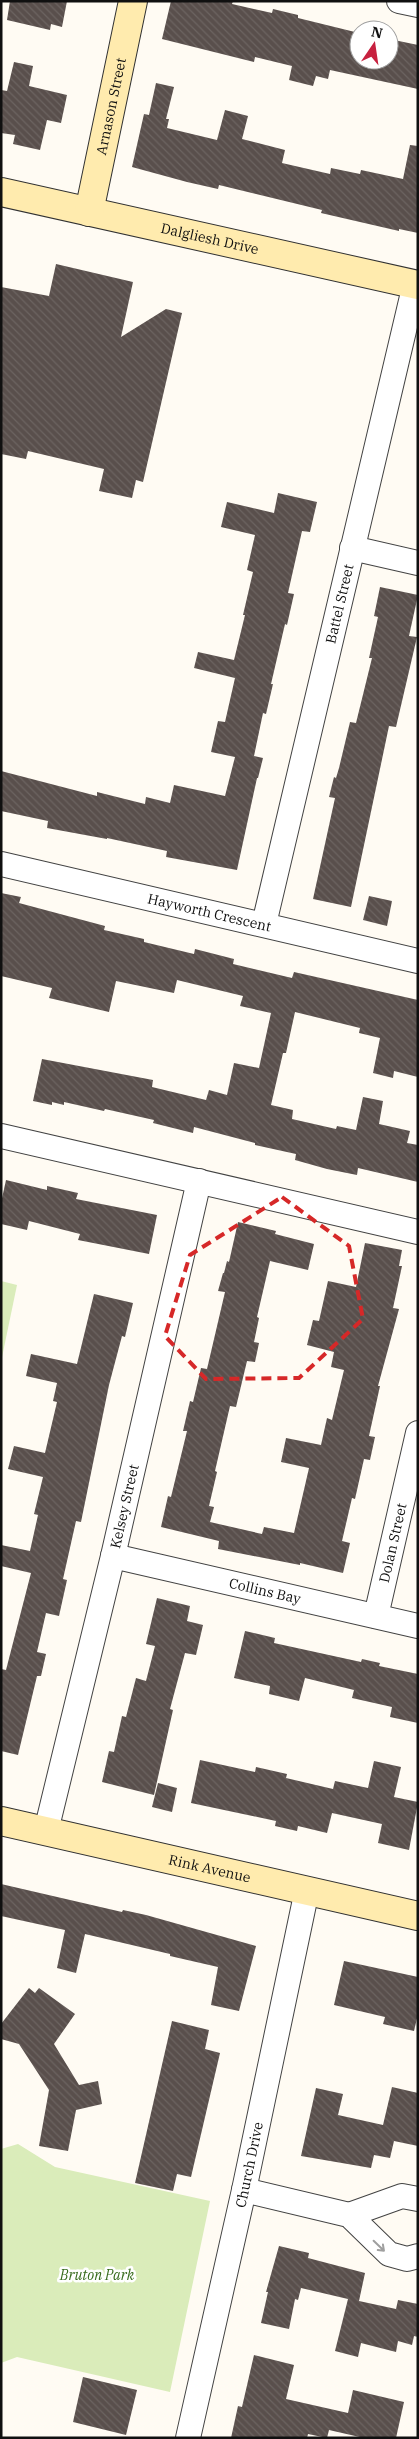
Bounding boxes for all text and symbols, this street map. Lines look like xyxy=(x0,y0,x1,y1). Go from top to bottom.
north arrow xyxy=(349,20,399,70)
text: N xyxy=(370,22,384,42)
street label: Arnason Street xyxy=(92,56,130,156)
street label: Dalgliesh Drive xyxy=(159,219,260,258)
street label: Battel Street xyxy=(321,562,358,645)
street label: Hayworth Crescent xyxy=(146,889,273,936)
street label: Kelsey Street xyxy=(106,1463,143,1550)
street label: Dolan Street xyxy=(375,1501,411,1585)
street label: Collins Bay xyxy=(227,1574,303,1608)
street label: Rink Avenue xyxy=(167,1850,252,1887)
street label: Church Drive xyxy=(231,2120,267,2209)
one-way arrow xyxy=(373,2240,386,2252)
park label: Bruton Park xyxy=(59,2266,135,2284)

